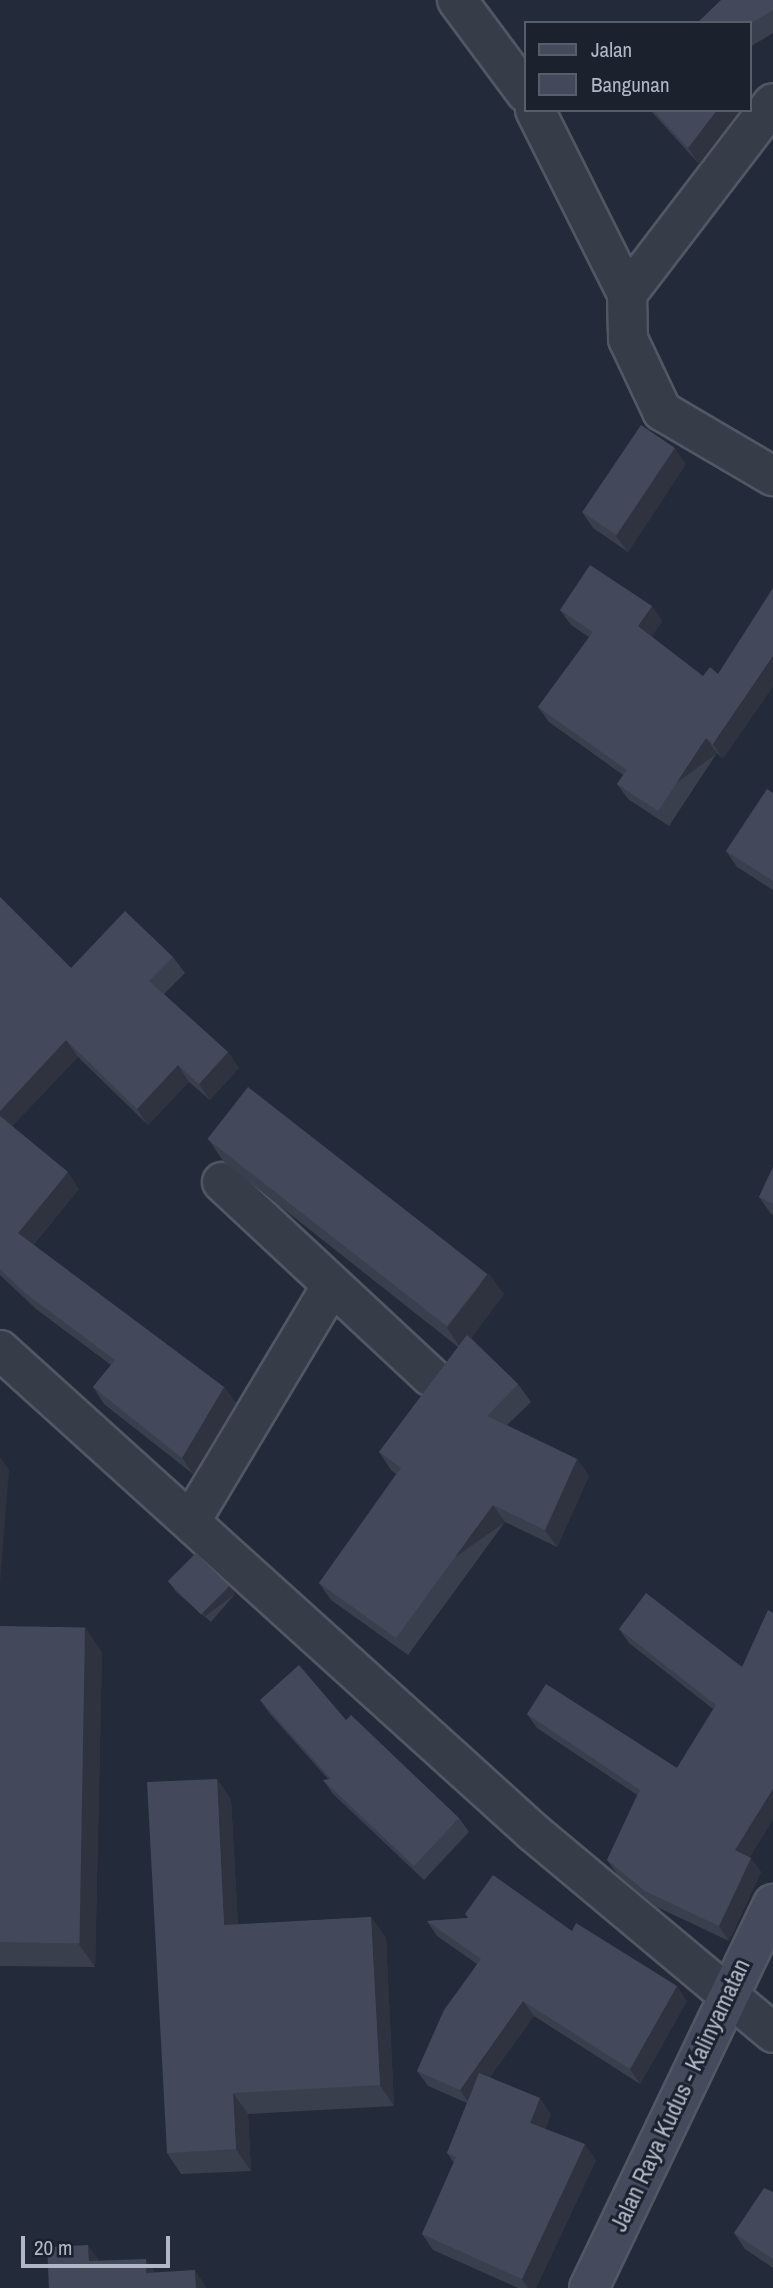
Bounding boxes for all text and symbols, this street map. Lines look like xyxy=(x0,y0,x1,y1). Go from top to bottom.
legend xyxy=(524,21,752,112)
text: Jalan xyxy=(591,35,632,64)
text: Bangunan xyxy=(591,70,670,99)
street label: Jalan Raya Kudus - Kalinyamatan xyxy=(604,1954,756,2236)
scale bar xyxy=(24,2222,173,2266)
text: 20 m xyxy=(34,2233,72,2262)

